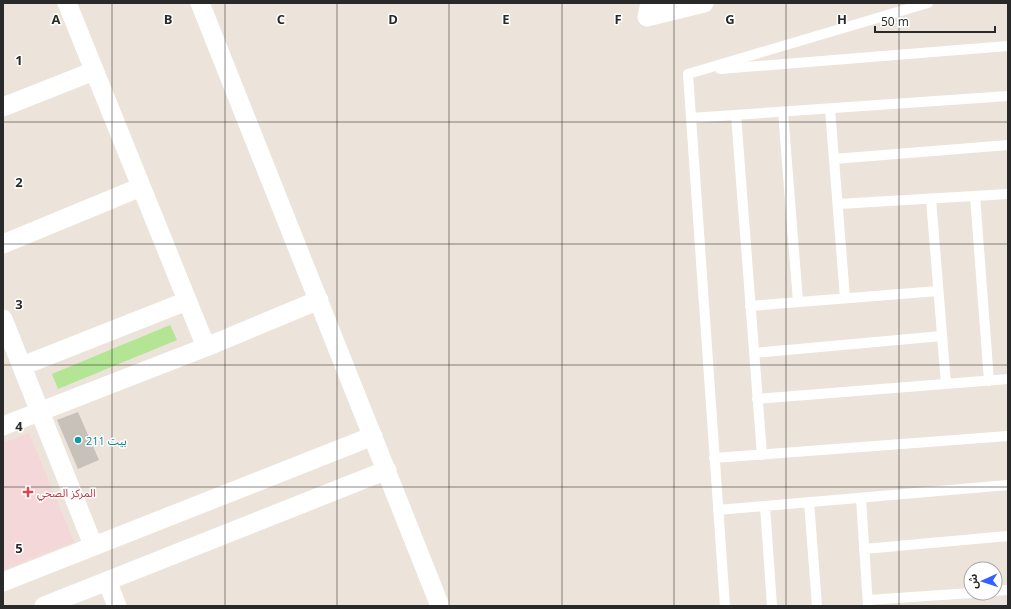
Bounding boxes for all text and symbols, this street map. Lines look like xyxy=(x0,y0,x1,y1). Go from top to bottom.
scale bar xyxy=(875,8,995,34)
text: A xyxy=(52,10,61,28)
text: B xyxy=(164,10,173,28)
text: C xyxy=(277,10,285,28)
text: D xyxy=(388,10,398,28)
text: E xyxy=(502,10,510,28)
text: F xyxy=(614,10,622,28)
text: G xyxy=(725,10,735,28)
text: H xyxy=(837,10,847,28)
text: 50 m xyxy=(881,13,909,30)
text: 1 xyxy=(15,51,23,69)
text: 2 xyxy=(15,173,23,191)
text: 3 xyxy=(15,295,23,313)
text: 4 xyxy=(15,417,23,435)
place label: بيت 211 xyxy=(86,433,127,448)
marker: بيت 211 xyxy=(73,435,83,445)
place label: المركز الصحي xyxy=(37,485,96,502)
marker: المركز الصحي xyxy=(22,486,34,498)
text: 5 xyxy=(15,539,23,557)
north arrow xyxy=(963,561,1003,601)
text: ش xyxy=(965,574,980,589)

